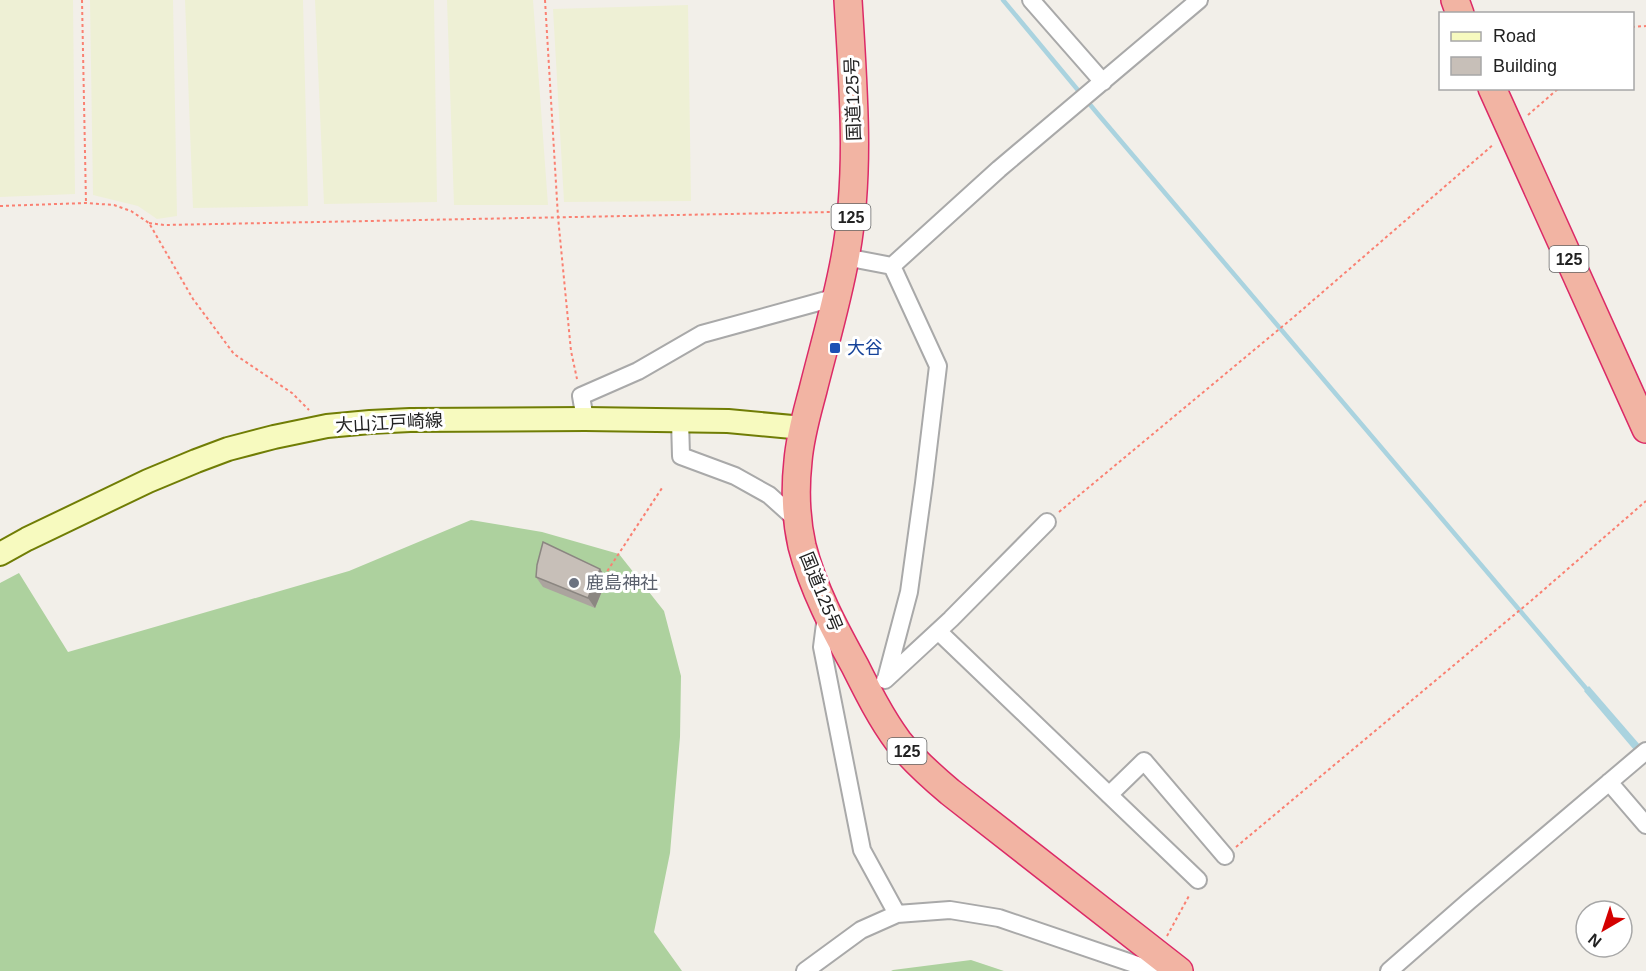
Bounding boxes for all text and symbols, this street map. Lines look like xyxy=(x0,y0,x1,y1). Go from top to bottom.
legend xyxy=(1439,12,1634,90)
text: Road xyxy=(1493,26,1536,46)
text: Building xyxy=(1493,56,1557,76)
street label: 国道125号 xyxy=(842,57,864,141)
road number: 125 xyxy=(832,204,870,230)
road number: 125 xyxy=(1550,246,1588,272)
place label: 大谷 xyxy=(847,338,883,358)
marker: 大谷 xyxy=(828,341,842,355)
street label: 大山江戸崎線 xyxy=(335,410,443,436)
street label: 国道125号 xyxy=(796,549,846,635)
place label: 鹿島神社 xyxy=(586,573,658,593)
marker: 鹿島神社 xyxy=(567,576,581,590)
road number: 125 xyxy=(888,738,926,764)
north arrow xyxy=(1574,899,1634,959)
text: N xyxy=(1585,930,1605,951)

